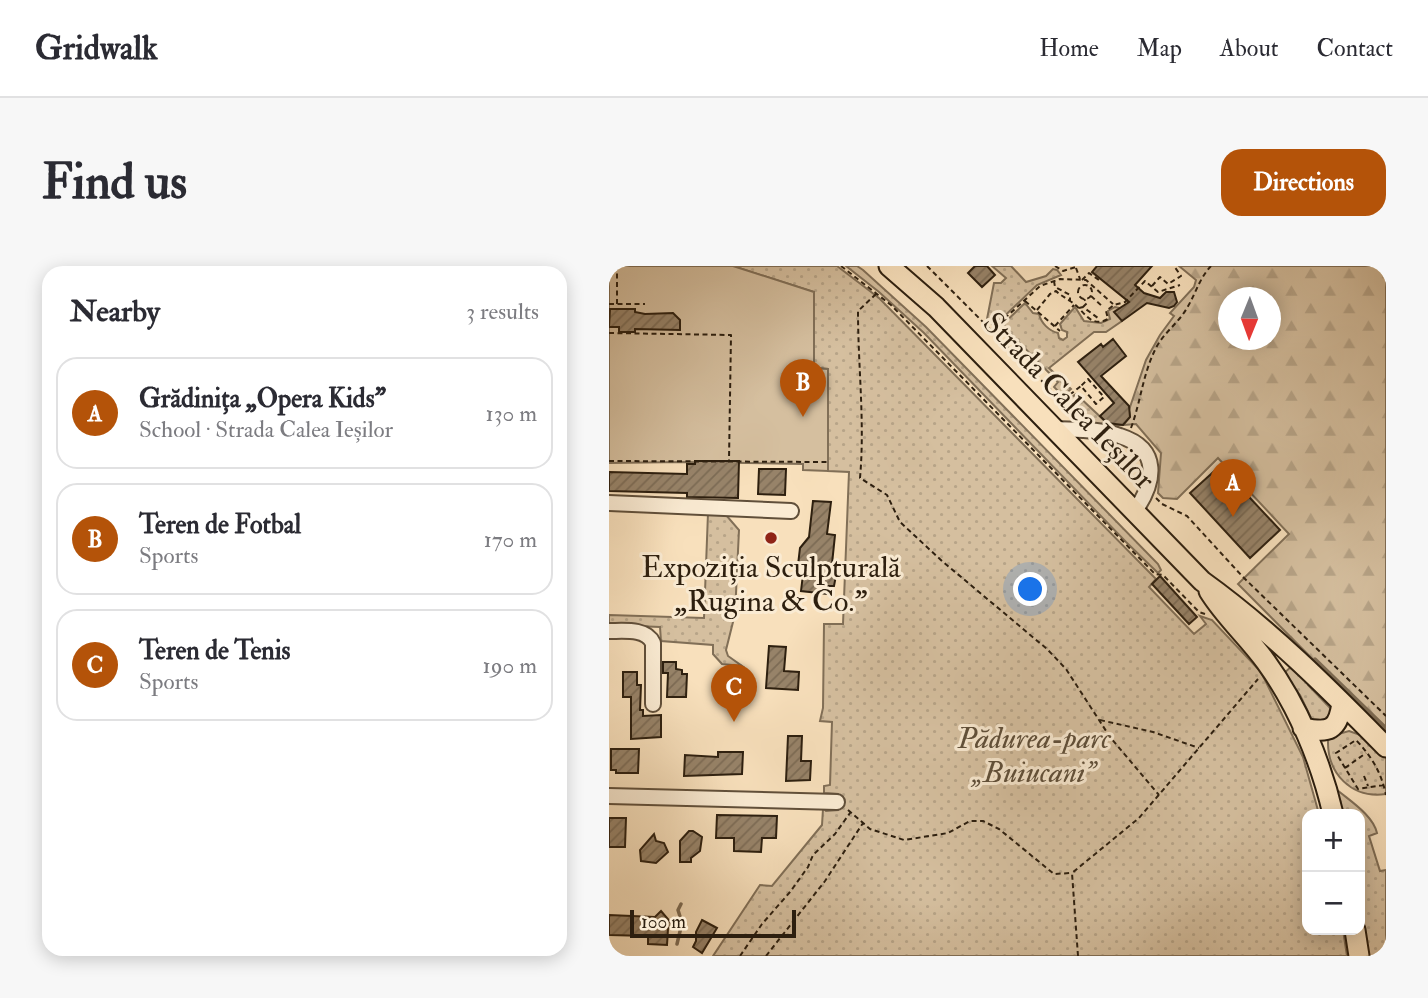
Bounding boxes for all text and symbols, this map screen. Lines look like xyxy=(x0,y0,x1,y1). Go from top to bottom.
text: Gridwalk xyxy=(35,28,158,69)
text: Home xyxy=(1039,33,1099,64)
text: Map xyxy=(1137,33,1182,64)
text: About xyxy=(1220,33,1279,64)
text: Contact xyxy=(1317,33,1393,64)
button: Directions xyxy=(1221,149,1386,216)
text: Find us xyxy=(42,152,187,213)
north arrow xyxy=(1218,287,1281,350)
text: Nearby xyxy=(70,293,160,330)
text: 3 results xyxy=(466,297,539,326)
street label: Strada Calea Ieșilor xyxy=(975,305,1163,497)
pin: B xyxy=(780,359,826,417)
text: Grădinița „Opera Kids” xyxy=(139,383,386,415)
text: A xyxy=(88,399,102,428)
text: 130 m xyxy=(485,399,537,428)
text: School · Strada Calea Ieșilor xyxy=(139,415,393,444)
pin: A xyxy=(1210,459,1256,517)
text: Teren de Fotbal xyxy=(139,509,301,541)
text: B xyxy=(87,525,103,554)
text: 170 m xyxy=(484,525,537,554)
marker: Expoziția Sculpturală „Rugina & Co.” xyxy=(763,530,779,546)
text: Sports xyxy=(139,541,198,570)
place label: Expoziția Sculpturală „Rugina & Co.” xyxy=(641,549,901,620)
your location xyxy=(1013,572,1047,606)
text: Teren de Tenis xyxy=(139,635,290,667)
text: C xyxy=(87,651,103,680)
text: 190 m xyxy=(483,651,537,680)
pin: C xyxy=(711,664,757,722)
text: Sports xyxy=(139,667,198,696)
park label: Pădurea-parc „Buiucani” xyxy=(956,720,1112,791)
map controls xyxy=(1302,809,1365,935)
button: + xyxy=(1302,809,1365,872)
button: − xyxy=(1302,872,1365,935)
scale bar xyxy=(630,907,796,939)
text: 100 m xyxy=(641,910,686,934)

